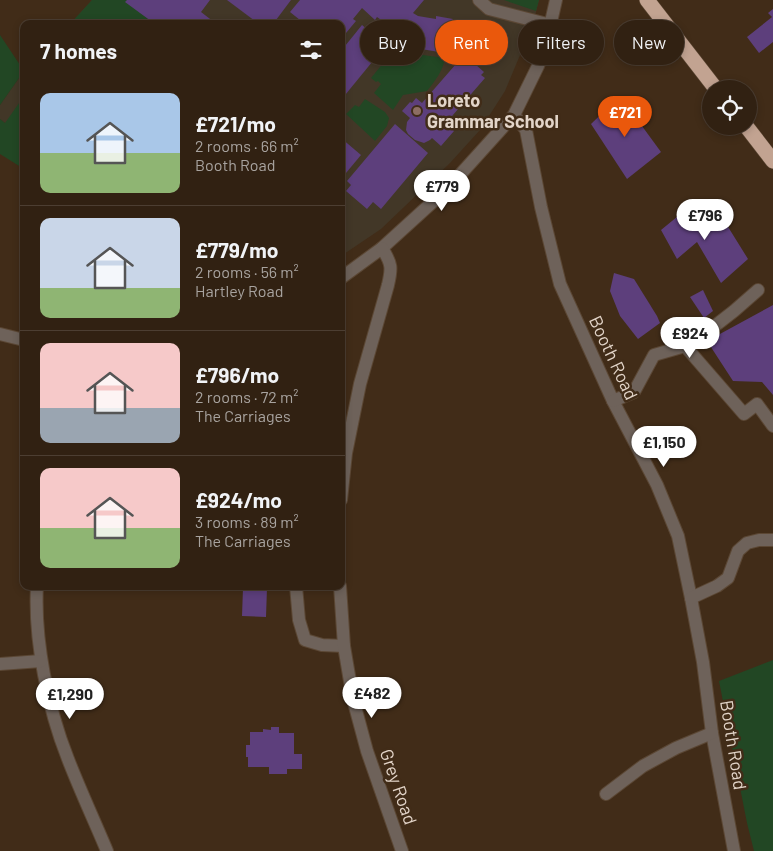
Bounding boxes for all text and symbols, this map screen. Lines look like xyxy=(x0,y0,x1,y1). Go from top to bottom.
chip: Buy xyxy=(360,20,425,65)
chip: Rent xyxy=(435,20,508,65)
chip: Filters xyxy=(518,20,604,65)
chip: New xyxy=(614,20,684,65)
icon: filters xyxy=(297,36,325,64)
text: 7 homes xyxy=(40,38,117,63)
map controls xyxy=(702,80,757,135)
button: locate xyxy=(702,80,757,135)
place label: Loreto Grammar School xyxy=(427,89,559,132)
pin: £721 xyxy=(595,96,655,138)
text: £721 xyxy=(609,102,641,121)
marker: Loreto Grammar School xyxy=(411,105,423,117)
text: £721/mo xyxy=(195,111,276,136)
icon: home xyxy=(80,113,140,173)
text: 2 rooms · 66 m² xyxy=(195,136,299,155)
text: Booth Road xyxy=(195,155,275,174)
pin: £779 xyxy=(412,170,472,212)
text: £779 xyxy=(425,176,459,195)
pin: £796 xyxy=(675,198,735,241)
text: £796 xyxy=(688,205,722,224)
text: £779/mo xyxy=(195,237,278,262)
icon: home xyxy=(80,238,140,298)
text: 2 rooms · 56 m² xyxy=(195,262,299,281)
text: Hartley Road xyxy=(195,281,283,300)
street label: Booth Road xyxy=(585,312,643,403)
pin: £924 xyxy=(660,316,720,359)
text: £924 xyxy=(672,323,708,342)
text: £796/mo xyxy=(195,362,279,387)
icon: home xyxy=(80,363,140,423)
text: 2 rooms · 72 m² xyxy=(195,387,298,406)
text: The Carriages xyxy=(195,406,291,425)
pin: £1,150 xyxy=(623,426,705,468)
text: £1,150 xyxy=(642,432,686,451)
text: £924/mo xyxy=(195,487,282,512)
icon: home xyxy=(80,488,140,548)
text: 3 rooms · 89 m² xyxy=(195,512,299,531)
text: The Carriages xyxy=(195,531,291,550)
pin: £482 xyxy=(342,676,402,719)
pin: £1,290 xyxy=(29,678,111,720)
text: £482 xyxy=(353,683,391,702)
text: £1,290 xyxy=(47,684,93,703)
street label: Booth Road xyxy=(716,698,752,791)
street label: Grey Road xyxy=(376,746,422,827)

